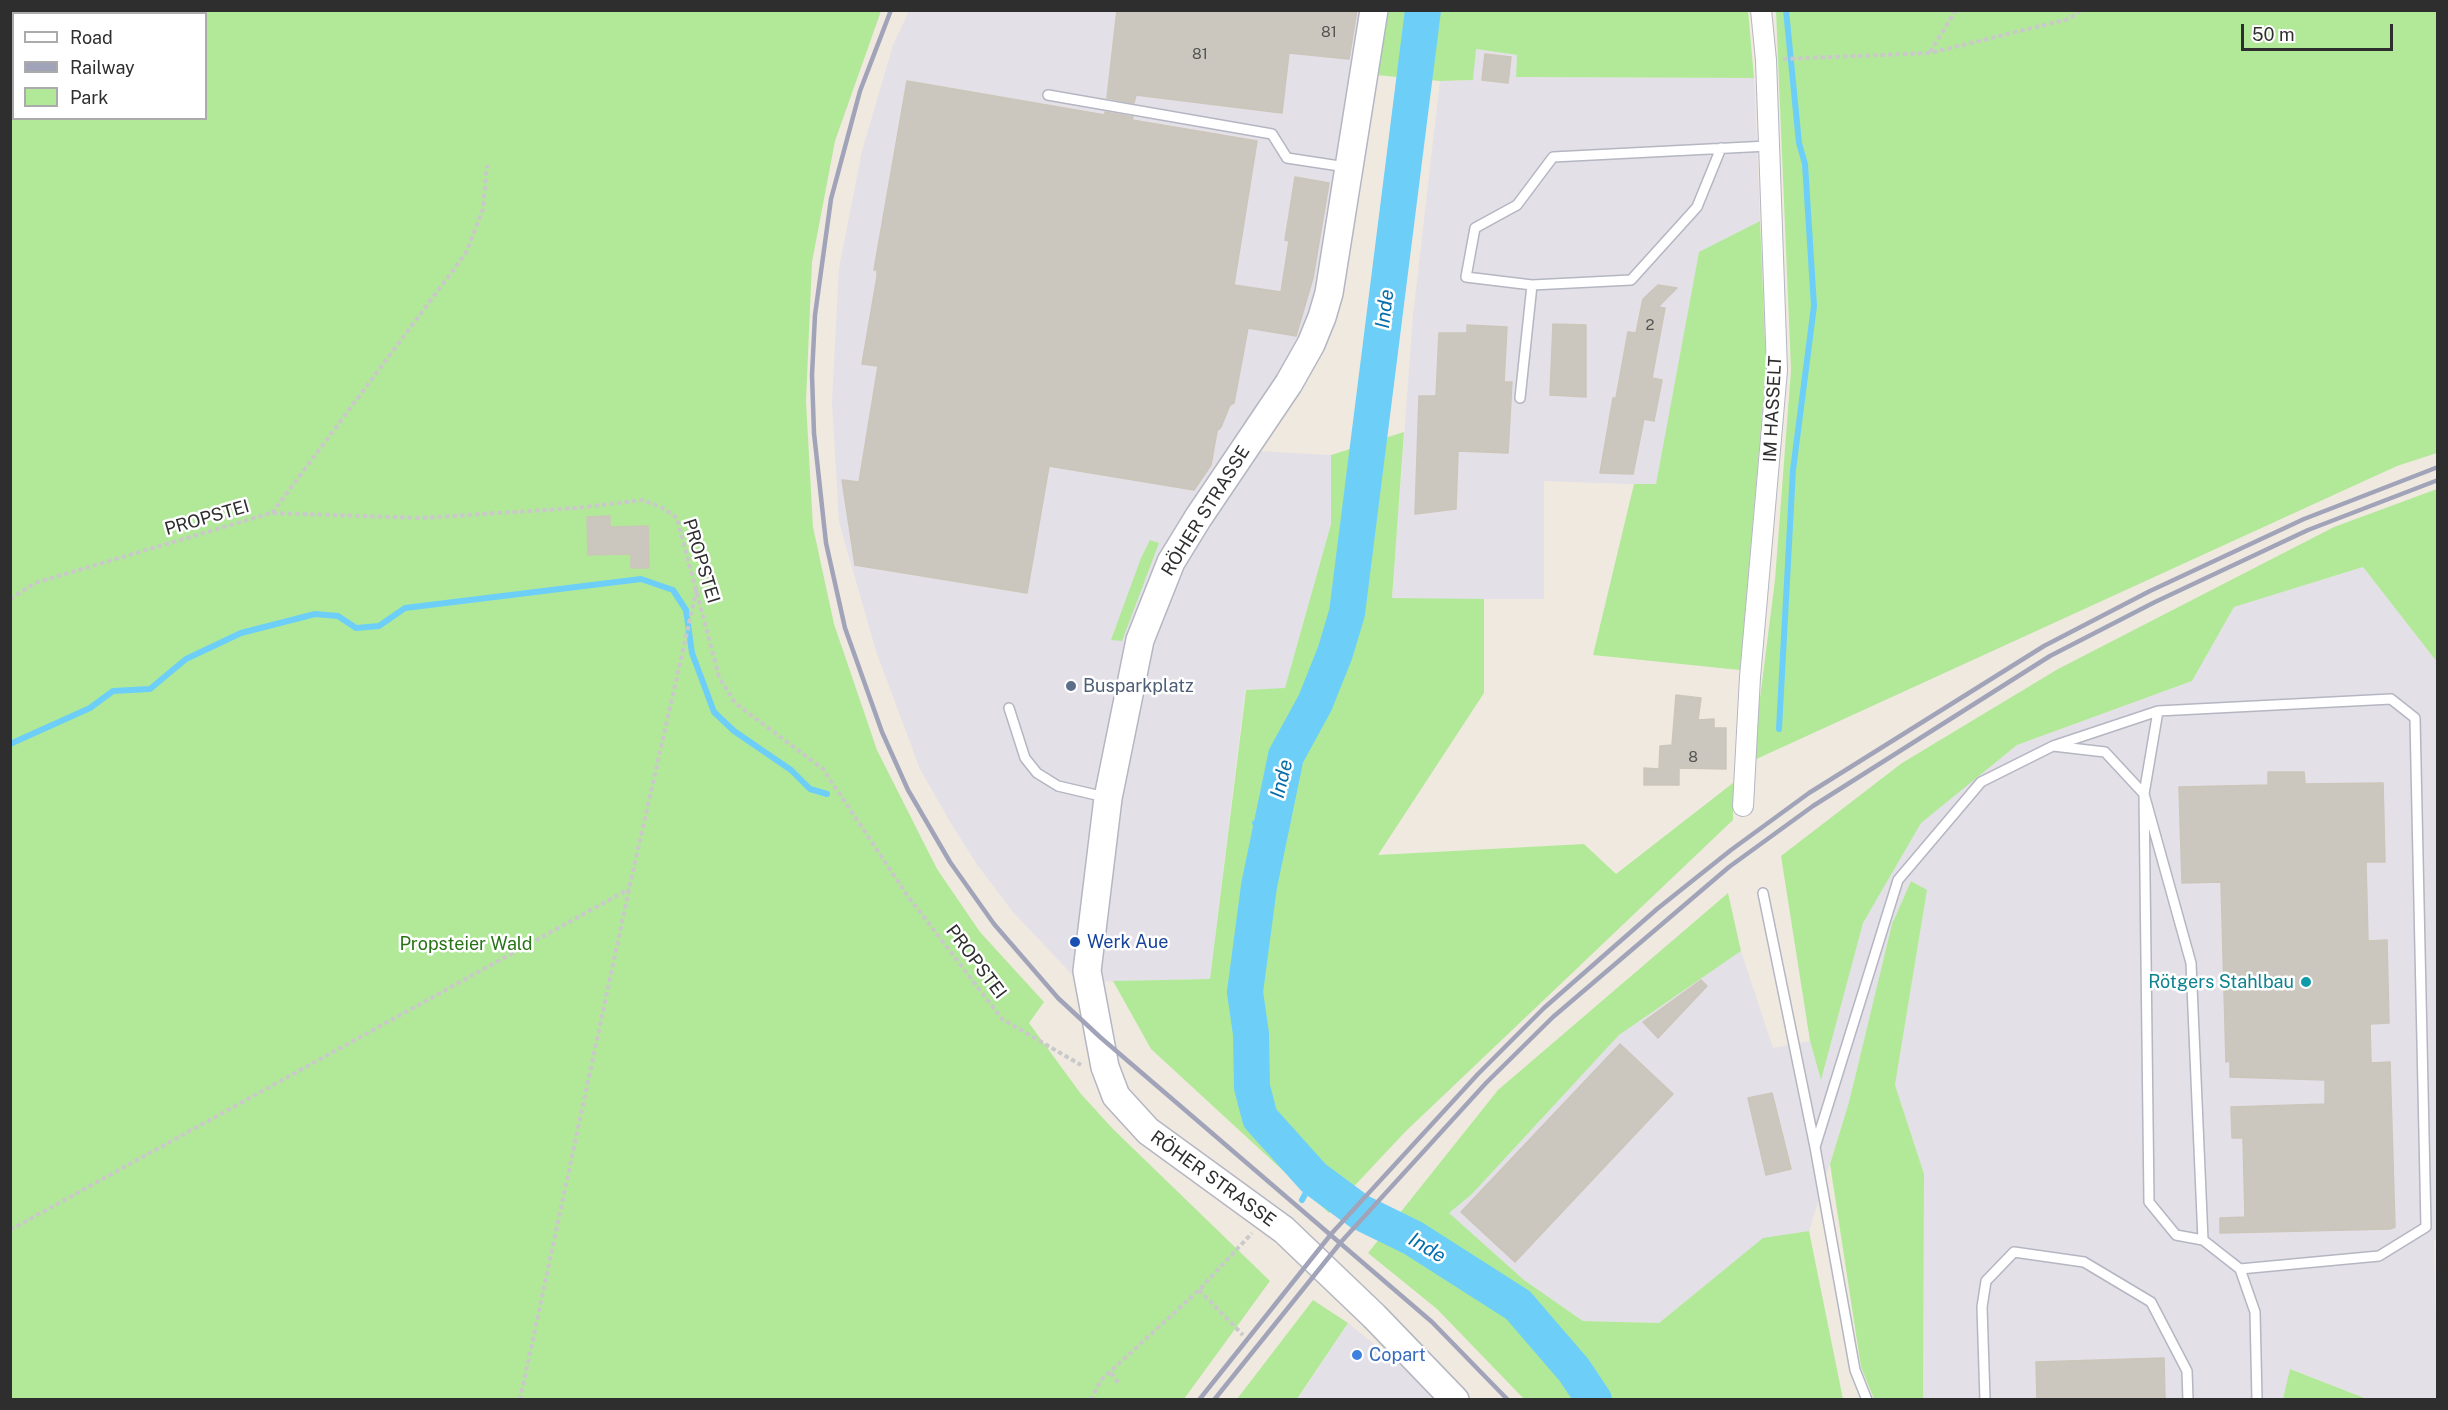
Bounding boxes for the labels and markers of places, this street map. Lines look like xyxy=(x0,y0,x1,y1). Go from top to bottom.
place label: Busparkplatz xyxy=(1083,675,1194,697)
marker: Busparkplatz xyxy=(1064,679,1078,693)
place label: Werk Aue xyxy=(1087,931,1168,953)
marker: Werk Aue xyxy=(1068,935,1082,949)
place label: Rötgers Stahlbau xyxy=(2148,971,2294,993)
marker: Rötgers Stahlbau xyxy=(2299,975,2313,989)
place label: Copart xyxy=(1369,1344,1426,1366)
marker: Copart xyxy=(1350,1348,1364,1362)

